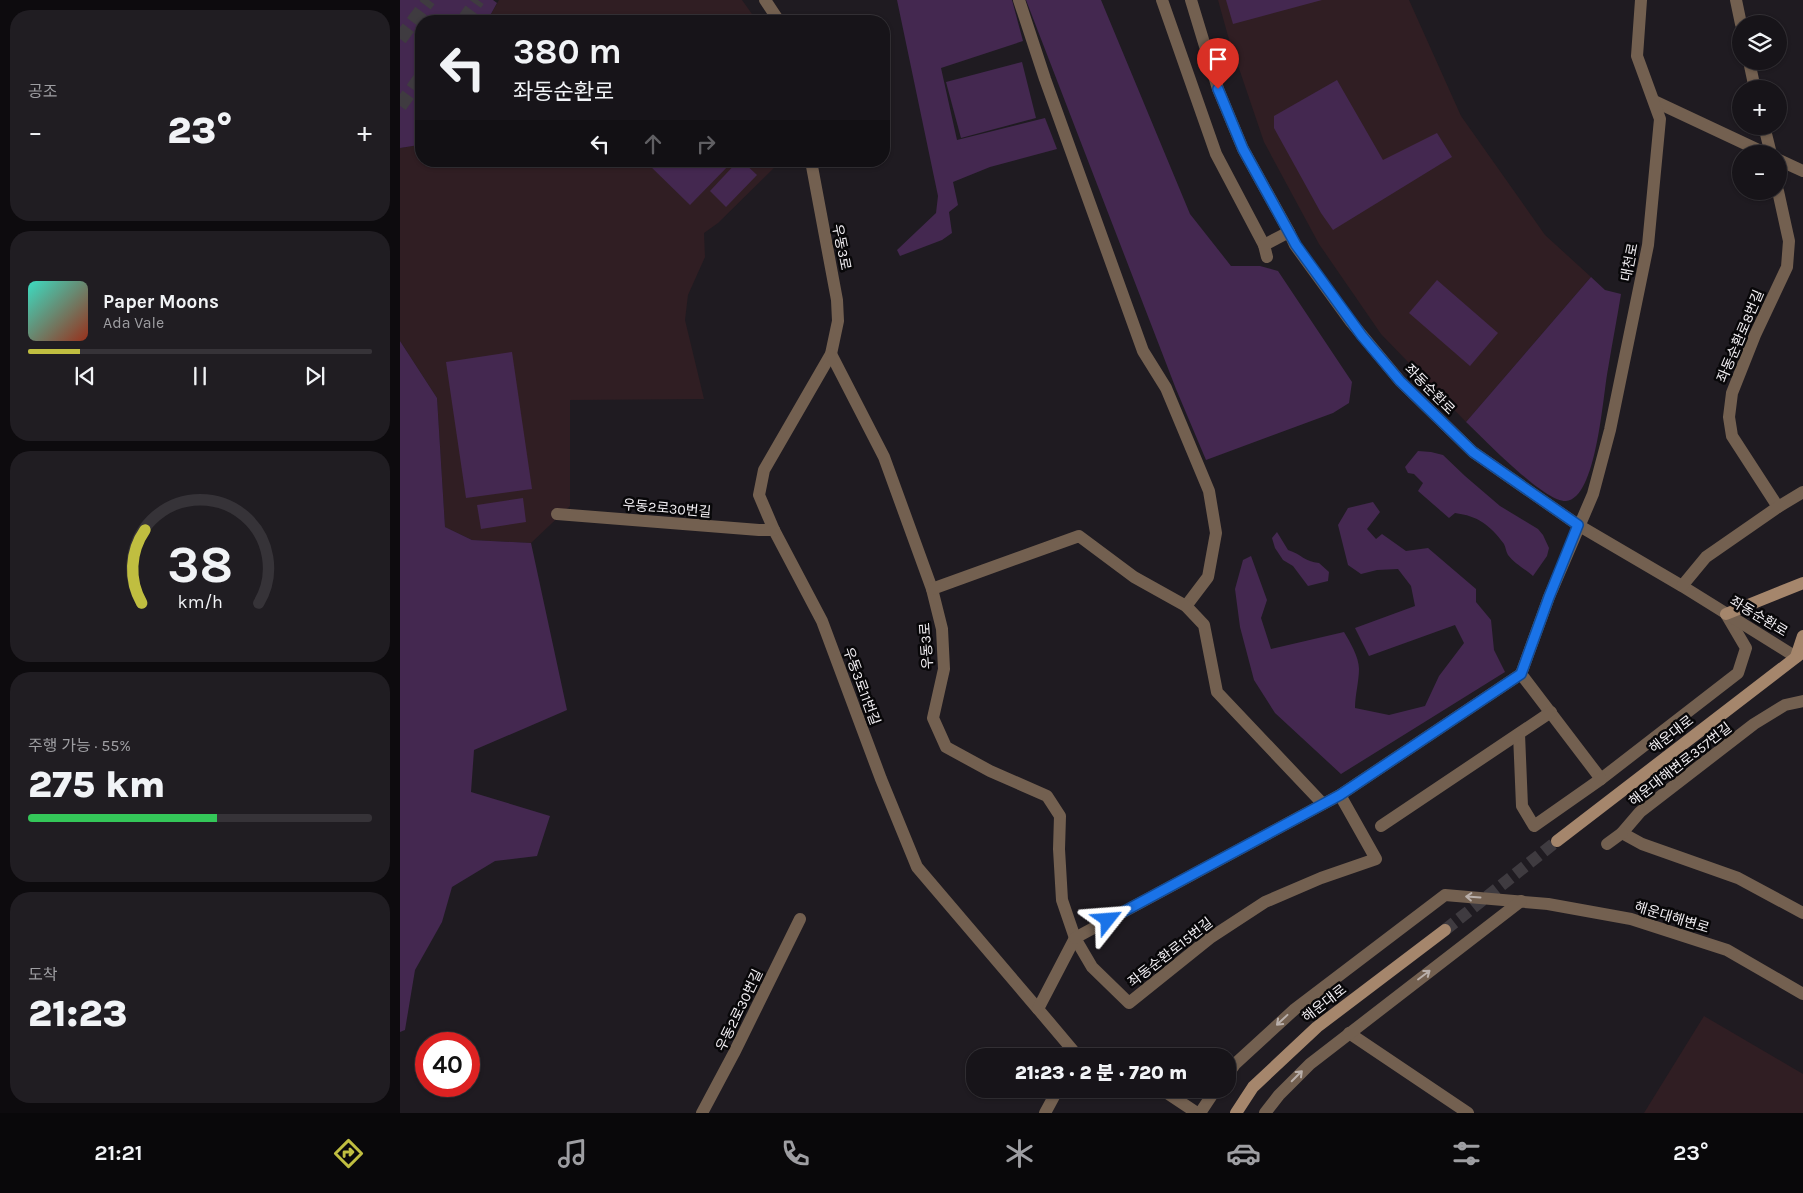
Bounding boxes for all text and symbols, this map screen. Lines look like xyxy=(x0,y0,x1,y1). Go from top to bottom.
map controls xyxy=(1732,15,1787,200)
button: layers xyxy=(1732,15,1787,70)
text: 380 m xyxy=(513,31,622,72)
icon: left xyxy=(430,35,495,100)
pin xyxy=(1197,38,1239,89)
icon: arrive xyxy=(1204,45,1232,73)
text: 좌동순환로 xyxy=(513,79,614,105)
button: + xyxy=(1732,80,1787,135)
text: 공조 xyxy=(28,82,57,101)
text: 23° xyxy=(167,108,233,153)
text: − xyxy=(28,115,43,148)
text: + xyxy=(357,115,372,148)
icon: left xyxy=(586,130,614,158)
icon: ahead xyxy=(639,130,667,158)
icon: right xyxy=(692,130,720,158)
button: − xyxy=(1732,145,1787,200)
street label: 우동3로 xyxy=(829,222,854,272)
street label: 대천로 xyxy=(1617,241,1642,283)
street label: 좌동순환로8번길 xyxy=(1713,287,1768,385)
text: Paper Moons xyxy=(103,291,219,313)
text: Ada Vale xyxy=(103,313,164,332)
street label: 좌동순환로 xyxy=(1401,361,1459,418)
icon: previous xyxy=(71,362,99,390)
icon: pause xyxy=(186,362,214,390)
icon: next xyxy=(301,362,329,390)
street label: 우동2로30번길 xyxy=(622,496,712,521)
text: 38 xyxy=(167,534,233,595)
text: km/h xyxy=(177,592,223,613)
street label: 좌동순환로 xyxy=(1727,593,1791,640)
street label: 우동3로 xyxy=(916,622,937,670)
street label: 우동3로11번길 xyxy=(840,645,884,728)
street label: 해운대로 xyxy=(1646,712,1697,757)
street label: 해운대해변로357번길 xyxy=(1626,719,1735,810)
text: 주행 가능 · 55% xyxy=(28,736,131,755)
text: 275 km xyxy=(28,762,165,807)
position arrow xyxy=(1081,893,1133,945)
one-way arrow xyxy=(1465,893,1481,902)
street label: 해운대해변로 xyxy=(1632,898,1711,937)
street label: 좌동순환로15번길 xyxy=(1125,914,1216,991)
text: 도착 xyxy=(28,965,57,984)
street label: 우동2로30번길 xyxy=(712,966,767,1054)
one-way arrow xyxy=(1417,970,1430,981)
street label: 해운대로 xyxy=(1299,981,1350,1026)
text: 21:23 xyxy=(28,991,127,1036)
one-way arrow xyxy=(1276,1014,1289,1026)
speed limit sign: 40 xyxy=(415,1032,480,1097)
text: 21:23 · 2 분 · 720 m xyxy=(1015,1062,1187,1084)
one-way arrow xyxy=(1291,1070,1303,1083)
icon: directions xyxy=(331,1136,366,1171)
icon: music xyxy=(555,1136,590,1171)
icon: phone xyxy=(778,1136,813,1171)
icon: climate xyxy=(1002,1136,1037,1171)
icon: car xyxy=(1226,1136,1261,1171)
icon: filters xyxy=(1449,1136,1484,1171)
text: 21:21 xyxy=(94,1140,143,1166)
text: 23° xyxy=(1673,1140,1709,1166)

